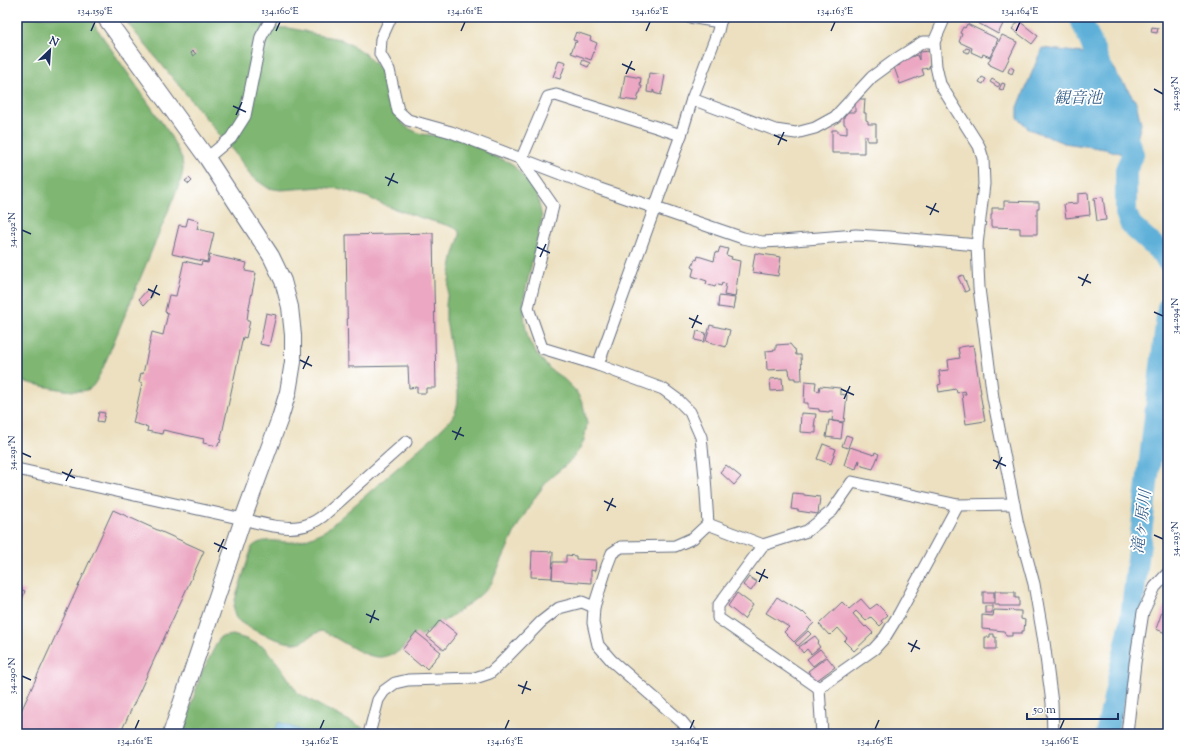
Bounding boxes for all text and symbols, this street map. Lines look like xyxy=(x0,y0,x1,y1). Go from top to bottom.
text: 134.159°E xyxy=(77,4,113,19)
text: 134.160°E xyxy=(261,4,299,19)
text: 134.161°E xyxy=(447,4,483,19)
text: 134.162°E xyxy=(632,4,668,19)
text: 134.163°E xyxy=(817,4,853,19)
text: 134.164°E xyxy=(1002,4,1038,19)
north arrow xyxy=(30,30,70,70)
text: N xyxy=(46,32,61,51)
text: 34.295°N xyxy=(1168,76,1183,112)
water label: 観音池 xyxy=(1054,88,1104,111)
text: 34.292°N xyxy=(5,212,20,248)
text: 34.294°N xyxy=(1168,298,1183,334)
text: 34.291°N xyxy=(5,435,20,471)
water label: 滝ヶ原川 xyxy=(1128,487,1159,555)
text: 34.293°N xyxy=(1168,521,1183,557)
text: 34.290°N xyxy=(5,658,20,694)
scale bar xyxy=(1027,695,1118,721)
text: 50 m xyxy=(1032,701,1056,719)
text: 134.161°E xyxy=(117,734,153,749)
text: 134.162°E xyxy=(302,734,338,749)
text: 134.163°E xyxy=(487,734,523,749)
text: 134.164°E xyxy=(672,734,708,749)
text: 134.165°E xyxy=(857,734,893,749)
text: 134.166°E xyxy=(1042,734,1078,749)

